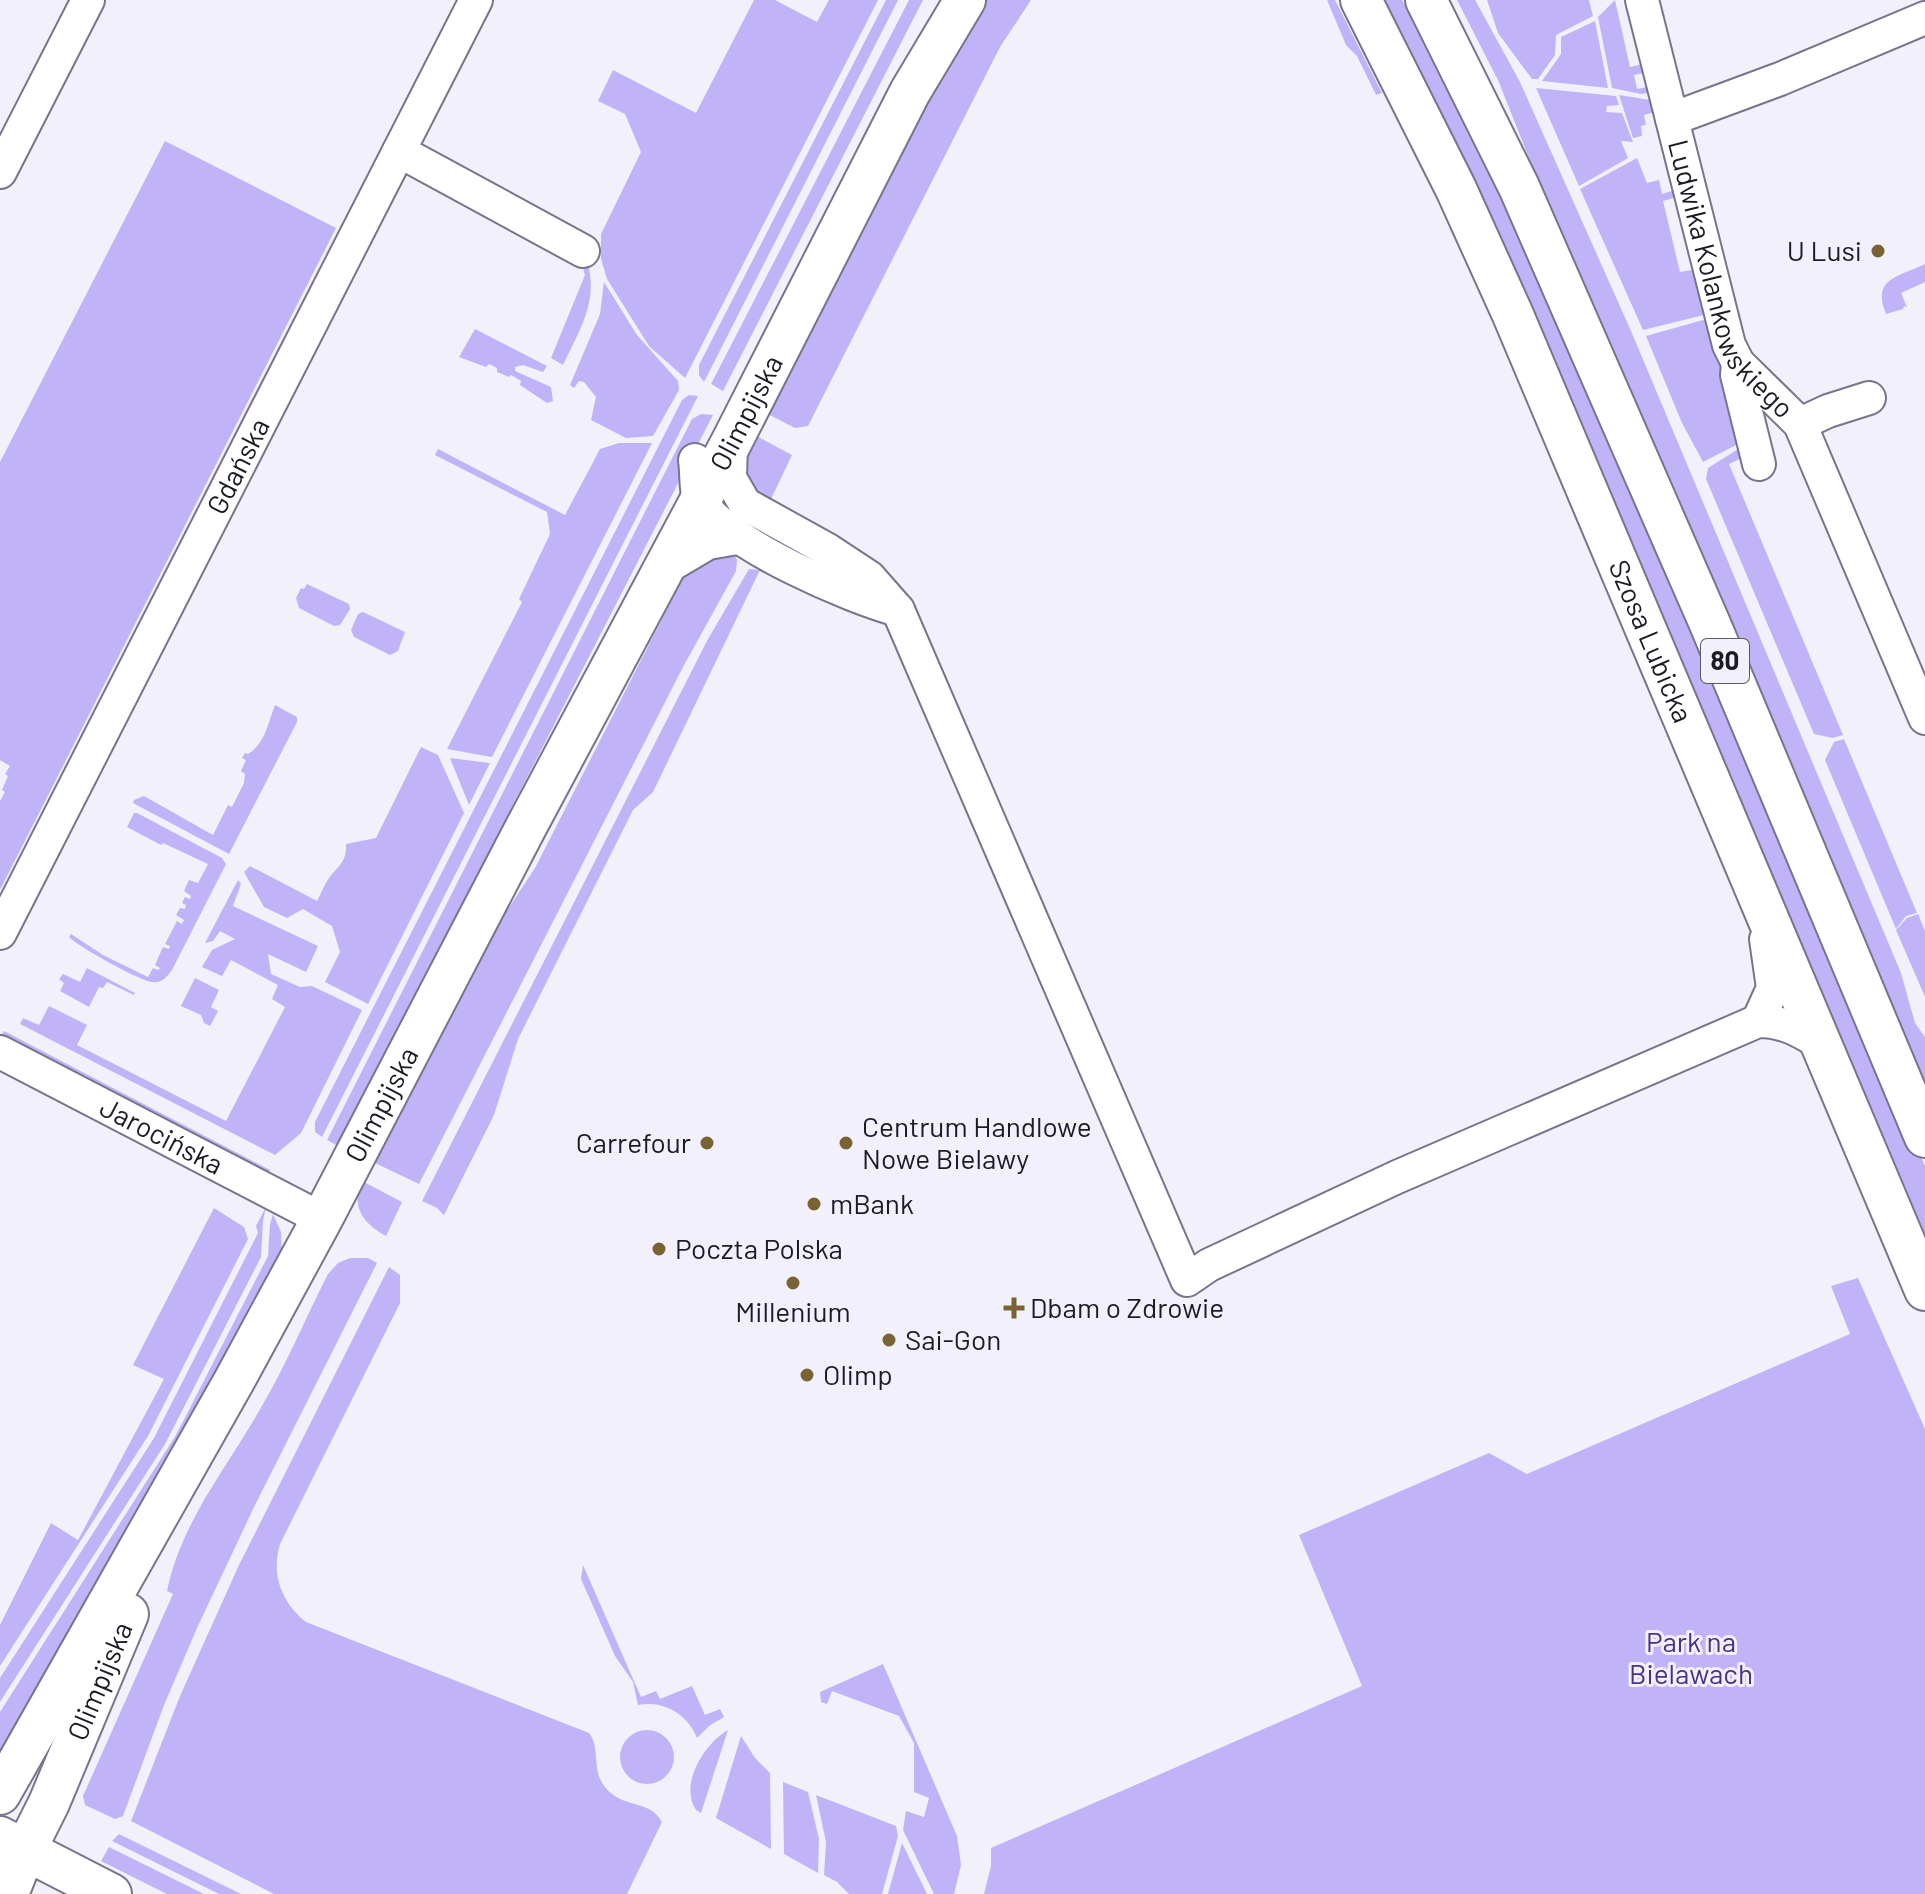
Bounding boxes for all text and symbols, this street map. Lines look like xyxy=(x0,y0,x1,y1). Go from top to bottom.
street label: Ludwika Kolankowskiego xyxy=(1662,136,1801,424)
place label: U Lusi xyxy=(1787,233,1862,267)
marker: U Lusi xyxy=(1869,242,1887,260)
street label: Olimpijska xyxy=(702,349,789,476)
street label: Gdańska xyxy=(199,412,276,520)
street label: Szosa Lubicka xyxy=(1602,554,1701,727)
road number: 80 xyxy=(1701,639,1749,683)
street label: Olimpijska xyxy=(337,1041,425,1168)
street label: Jarocińska xyxy=(95,1089,229,1181)
place label: Centrum Handlowe Nowe Bielawy xyxy=(862,1109,1092,1175)
place label: Carrefour xyxy=(576,1125,691,1159)
marker: Carrefour xyxy=(698,1134,716,1152)
marker: Centrum Handlowe Nowe Bielawy xyxy=(837,1134,855,1152)
place label: mBank xyxy=(830,1186,914,1220)
marker: mBank xyxy=(805,1195,823,1213)
place label: Poczta Polska xyxy=(675,1231,843,1265)
marker: Poczta Polska xyxy=(650,1240,668,1258)
marker: Millenium xyxy=(784,1274,802,1292)
place label: Dbam o Zdrowie xyxy=(1030,1290,1224,1324)
place label: Millenium xyxy=(735,1294,851,1328)
marker: Dbam o Zdrowie xyxy=(1005,1299,1023,1317)
place label: Sai-Gon xyxy=(905,1322,1001,1356)
marker: Sai-Gon xyxy=(880,1331,898,1349)
place label: Olimp xyxy=(823,1357,893,1391)
marker: Olimp xyxy=(798,1366,816,1384)
street label: Olimpijska xyxy=(59,1616,139,1745)
park label: Park na Bielawach xyxy=(1629,1624,1753,1690)

